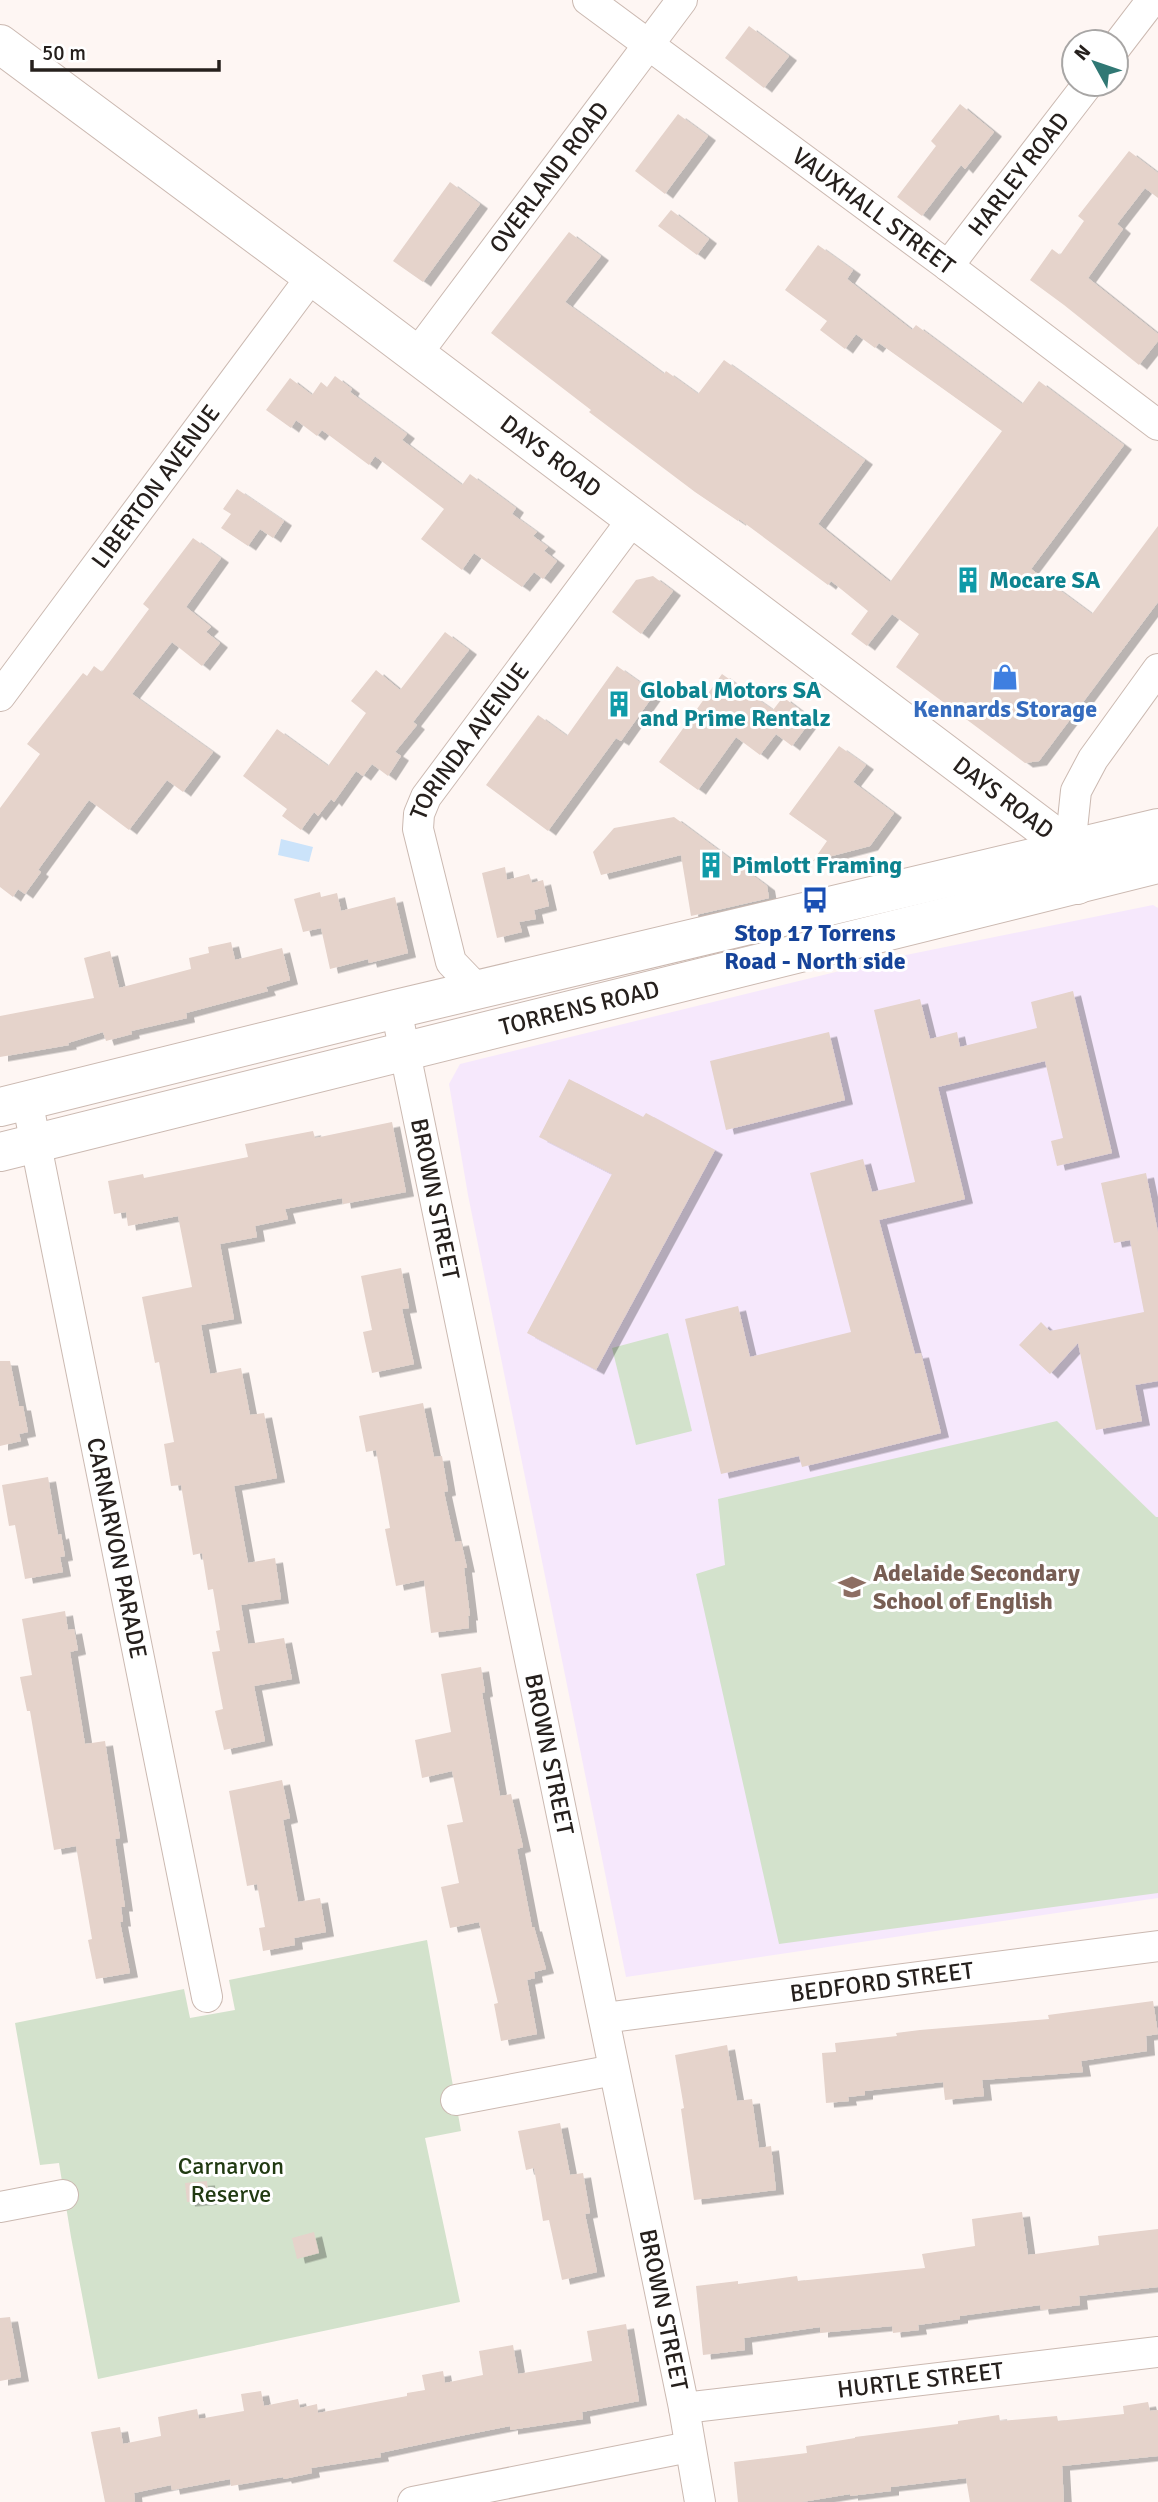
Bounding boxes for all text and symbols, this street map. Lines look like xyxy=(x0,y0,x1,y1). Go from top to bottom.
scale bar xyxy=(32,28,219,72)
north arrow xyxy=(1060,28,1130,98)
text: 50 m xyxy=(42,40,86,66)
text: N xyxy=(1069,40,1096,65)
street label: OVERLAND ROAD xyxy=(483,96,615,259)
street label: HARLEY ROAD xyxy=(962,106,1076,242)
street label: VAUXHALL STREET xyxy=(786,141,961,281)
street label: LIBERTON AVENUE xyxy=(85,398,226,574)
street label: DAYS ROAD xyxy=(494,408,607,504)
building icon: Mocare SA xyxy=(953,565,983,595)
place label: Mocare SA xyxy=(989,565,1101,595)
street label: TORINDA AVENUE xyxy=(403,657,536,824)
shop icon: Kennards Storage xyxy=(990,662,1020,692)
place label: Global Motors SA and Prime Rentalz xyxy=(640,675,831,733)
building icon: Global Motors SA and Prime Rentalz xyxy=(604,689,634,719)
place label: Kennards Storage xyxy=(913,694,1097,724)
street label: DAYS ROAD xyxy=(947,750,1060,846)
building icon: Pimlott Framing xyxy=(696,850,726,880)
place label: Pimlott Framing xyxy=(732,850,902,880)
bus stop icon: Stop 17 Torrens Road - North side xyxy=(800,885,830,915)
place label: Stop 17 Torrens Road - North side xyxy=(724,918,906,976)
street label: TORRENS ROAD xyxy=(496,974,663,1042)
street label: BROWN STREET xyxy=(404,1116,466,1283)
street label: CARNARVON PARADE xyxy=(80,1435,154,1661)
place label: Adelaide Secondary School of English xyxy=(873,1558,1080,1616)
school or university icon: Adelaide Secondary School of English xyxy=(837,1572,867,1602)
street label: BROWN STREET xyxy=(518,1671,581,1838)
street label: BEDFORD STREET xyxy=(788,1955,976,2009)
park label: Carnarvon Reserve xyxy=(178,2151,284,2209)
street label: BROWN STREET xyxy=(633,2226,695,2393)
street label: HURTLE STREET xyxy=(836,2355,1005,2405)

